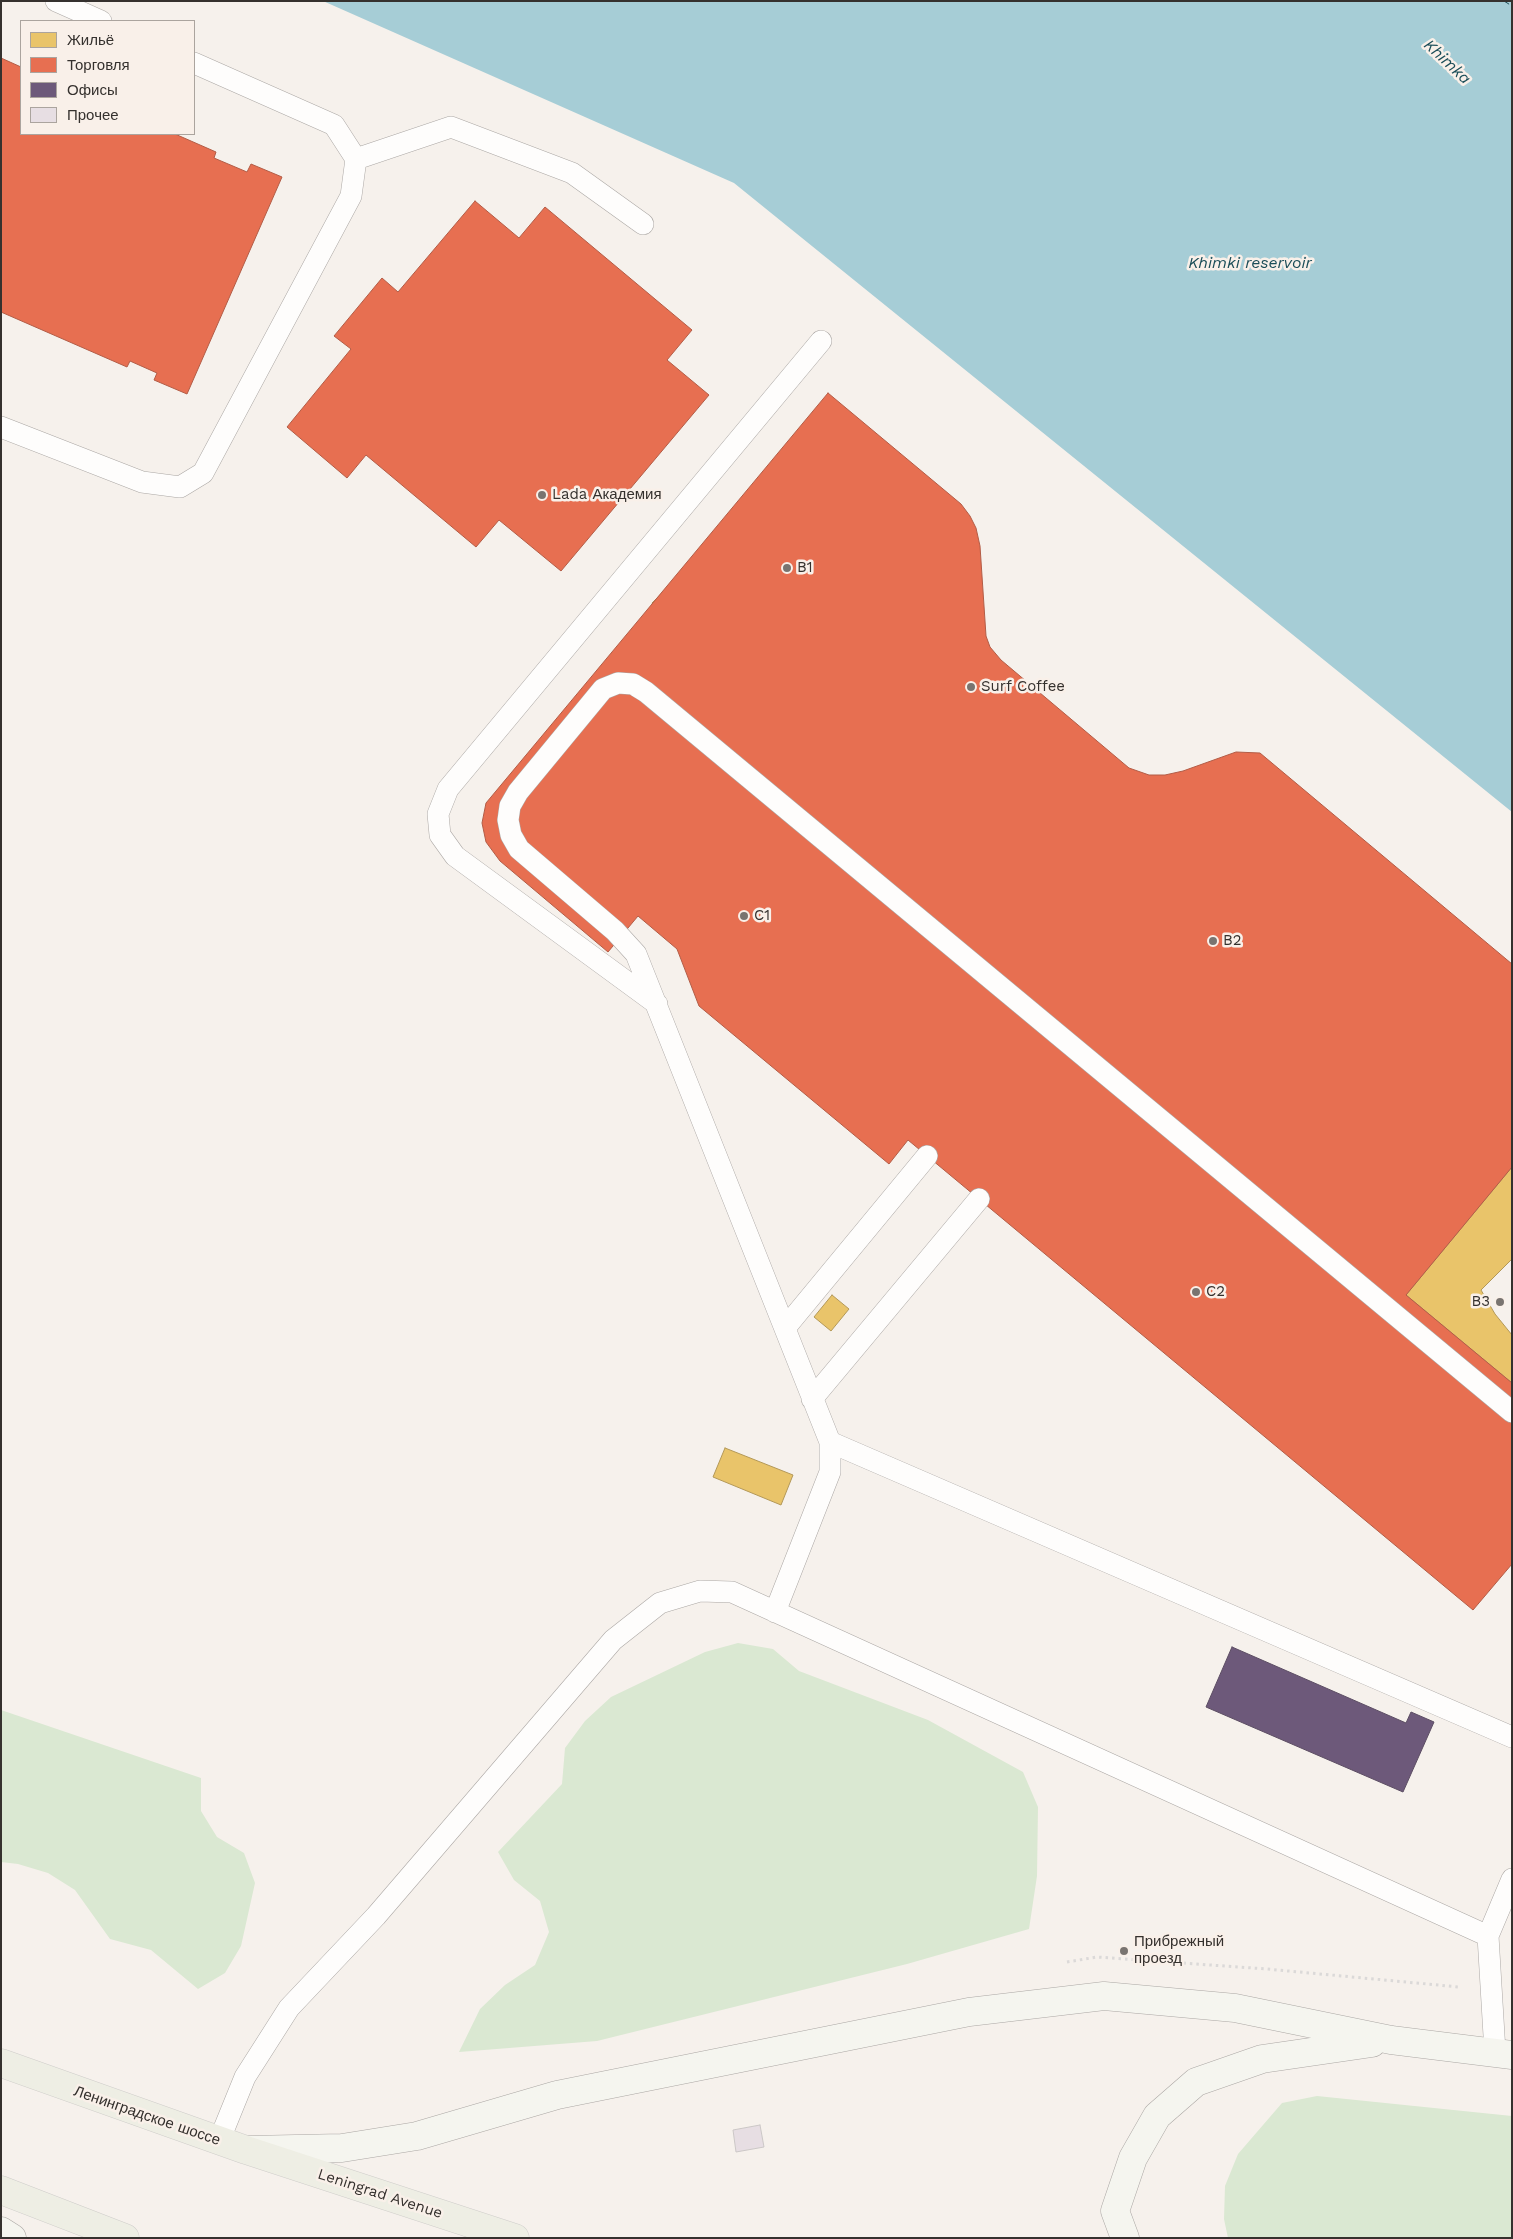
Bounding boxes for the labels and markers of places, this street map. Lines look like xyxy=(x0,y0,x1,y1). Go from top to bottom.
place label: Lada Академия xyxy=(552,486,662,504)
marker: Lada Академия xyxy=(536,489,548,501)
place label: B1 xyxy=(797,559,813,577)
marker: B1 xyxy=(781,562,793,574)
place label: Surf Coffee xyxy=(981,678,1065,696)
marker: Surf Coffee xyxy=(965,681,977,693)
place label: C1 xyxy=(754,907,770,925)
marker: C1 xyxy=(738,910,750,922)
place label: B2 xyxy=(1223,932,1242,950)
marker: B2 xyxy=(1207,935,1219,947)
place label: C2 xyxy=(1206,1283,1225,1301)
marker: C2 xyxy=(1190,1286,1202,1298)
place label: B3 xyxy=(1471,1293,1490,1311)
marker: B3 xyxy=(1494,1296,1506,1308)
place label: Прибрежный проезд xyxy=(1134,1933,1224,1968)
marker: Прибрежный проезд xyxy=(1118,1945,1130,1957)

